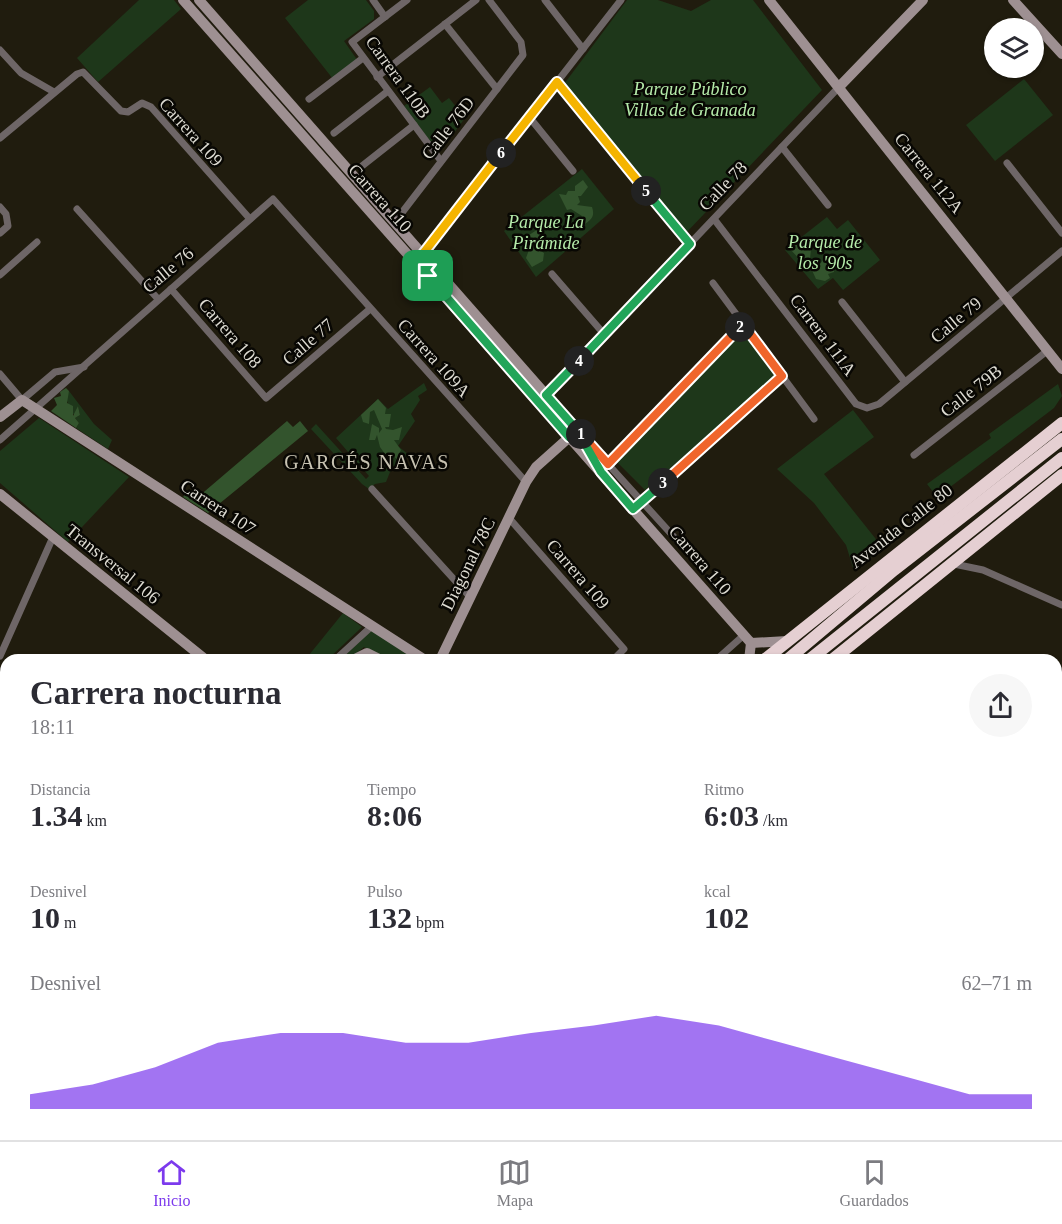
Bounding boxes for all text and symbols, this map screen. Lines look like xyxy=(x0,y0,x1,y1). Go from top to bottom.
map controls xyxy=(984,18,1044,78)
button: layers xyxy=(984,18,1044,78)
street label: Carrera 110B xyxy=(361,32,435,122)
park label: Parque Público Villas de Granada xyxy=(624,79,756,120)
street label: Calle 76D xyxy=(417,93,479,163)
street label: Carrera 109 xyxy=(155,94,227,170)
street label: Carrera 112A xyxy=(890,129,968,217)
pin: 6 xyxy=(486,138,516,168)
text: 6 xyxy=(497,144,505,161)
street label: Calle 78 xyxy=(695,157,751,215)
street label: Carrera 110 xyxy=(344,160,416,236)
pin: 5 xyxy=(631,176,661,206)
text: 5 xyxy=(642,182,650,199)
park label: Parque La Pirámide xyxy=(507,212,584,253)
park label: Parque de los '90s xyxy=(787,232,862,273)
street label: Calle 76 xyxy=(138,243,198,297)
pin xyxy=(402,250,453,301)
icon: arrive xyxy=(411,259,444,292)
street label: Carrera 111A xyxy=(786,290,860,380)
street label: Calle 79 xyxy=(926,293,986,347)
street label: Carrera 108 xyxy=(194,294,266,372)
pin: 2 xyxy=(725,312,755,342)
street label: Calle 77 xyxy=(279,315,337,369)
street label: Carrera 109A xyxy=(394,315,474,401)
text: 2 xyxy=(736,318,744,335)
pin: 4 xyxy=(564,346,594,376)
text: 4 xyxy=(575,352,583,369)
street label: Calle 79B xyxy=(936,361,1006,421)
pin: 1 xyxy=(566,419,596,449)
text: 1 xyxy=(577,425,585,442)
district label: GARCÉS NAVAS xyxy=(284,451,450,473)
pin: 3 xyxy=(648,468,678,498)
text: 3 xyxy=(659,474,667,491)
street label: Carrera 107 xyxy=(177,475,259,539)
street label: Avenida Calle 80 xyxy=(846,480,956,572)
street label: Diagonal 78C xyxy=(437,514,499,614)
street label: Transversal 106 xyxy=(62,520,164,608)
street label: Carrera 110 xyxy=(665,521,735,599)
street label: Carrera 109 xyxy=(542,535,614,613)
button: share xyxy=(969,674,1032,737)
text: Carrera nocturna xyxy=(30,675,281,711)
text: 18:11 xyxy=(30,716,75,738)
text: Distancia xyxy=(30,781,90,798)
text: Tiempo xyxy=(367,781,416,798)
text: Ritmo xyxy=(704,781,744,798)
text: 1.34 xyxy=(30,799,83,832)
text: 8:06 xyxy=(367,799,422,832)
text: 6:03 xyxy=(704,799,759,832)
text: km xyxy=(83,812,107,829)
text: /km xyxy=(759,812,788,829)
text: Desnivel xyxy=(30,883,87,900)
text: Pulso xyxy=(367,883,403,900)
text: kcal xyxy=(704,883,731,900)
text: 10 xyxy=(30,901,60,934)
text: 132 xyxy=(367,901,412,934)
text: 102 xyxy=(704,901,749,934)
text: m xyxy=(60,914,76,931)
text: bpm xyxy=(412,914,444,931)
text: Desnivel xyxy=(30,972,101,994)
text: 62–71 m xyxy=(961,972,1032,994)
tab: Inicio xyxy=(153,1156,190,1210)
tab: Mapa xyxy=(497,1156,533,1210)
tab: Guardados xyxy=(840,1156,909,1210)

